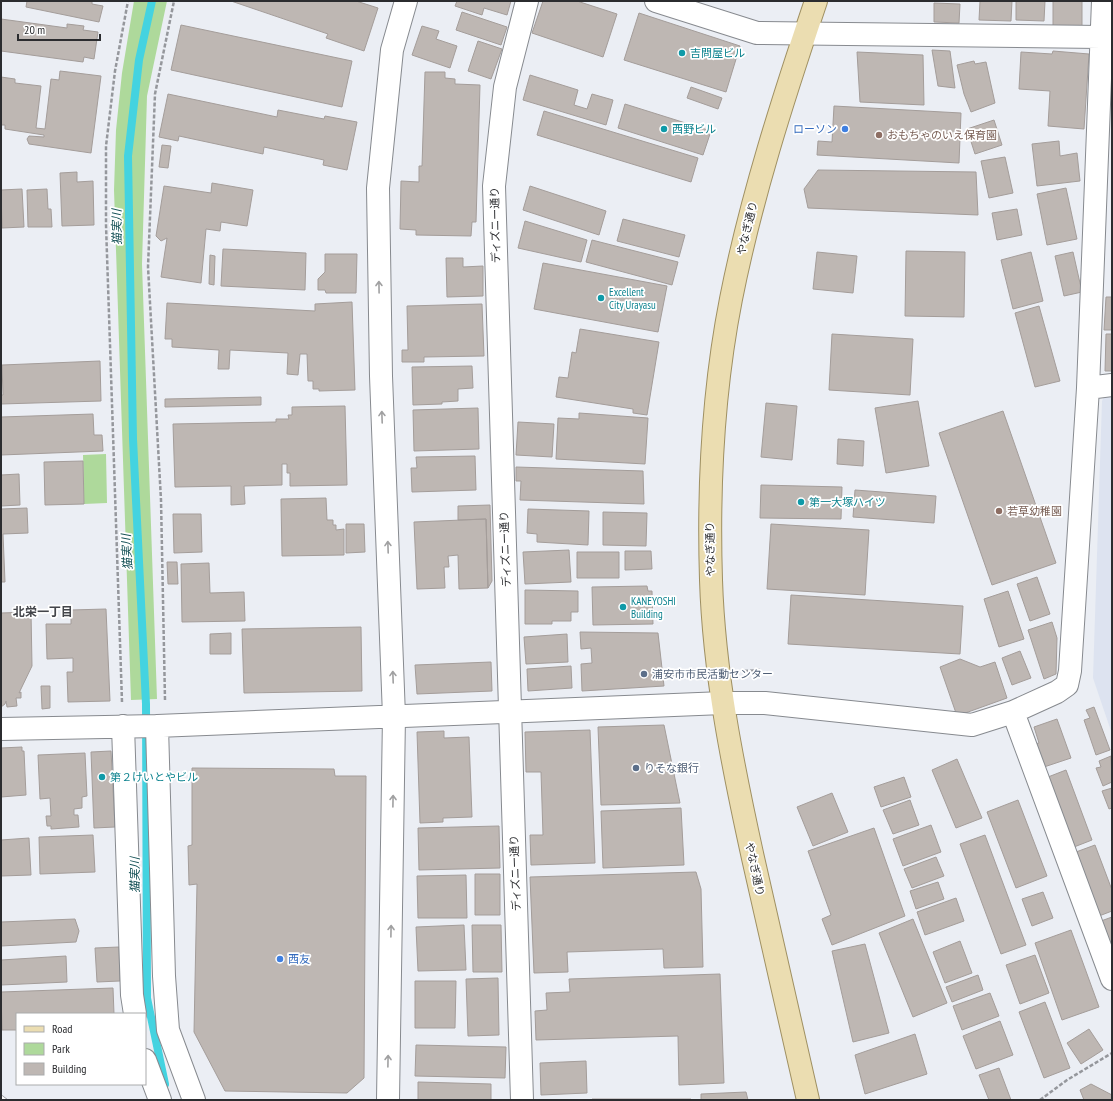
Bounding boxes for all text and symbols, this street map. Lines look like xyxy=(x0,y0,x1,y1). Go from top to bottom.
scale bar xyxy=(18,16,100,42)
text: 20 m xyxy=(24,22,45,37)
place label: 吉問屋ビル xyxy=(690,46,745,60)
marker: 吉問屋ビル xyxy=(677,48,687,58)
place label: 西野ビル xyxy=(672,122,716,136)
place label: ローソン xyxy=(793,122,837,136)
marker: 西野ビル xyxy=(659,124,669,134)
marker: ローソン xyxy=(840,124,850,134)
place label: おもちゃのいえ保育園 xyxy=(887,128,997,142)
marker: おもちゃのいえ保育園 xyxy=(874,130,884,140)
street label: ディズニー通り xyxy=(487,187,503,263)
street label: やなぎ通り xyxy=(734,200,760,256)
water label: 猫実川 xyxy=(109,207,124,245)
one-way arrow xyxy=(376,281,383,294)
place label: Excellent City Urayasu xyxy=(609,285,656,312)
marker: Excellent City Urayasu xyxy=(596,293,606,303)
one-way arrow xyxy=(379,411,386,424)
place label: 第一大塚ハイツ xyxy=(809,495,886,509)
marker: 第一大塚ハイツ xyxy=(796,497,806,507)
place label: 若草幼稚園 xyxy=(1007,504,1062,518)
marker: 若草幼稚園 xyxy=(994,506,1004,516)
street label: ディズニー通り xyxy=(497,511,513,587)
street label: やなぎ通り xyxy=(703,521,717,577)
water label: 猫実川 xyxy=(118,532,135,570)
one-way arrow xyxy=(384,541,391,554)
place label: KANEYOSHI Building xyxy=(631,594,676,621)
marker: KANEYOSHI Building xyxy=(618,602,628,612)
district label: 北栄一丁目 xyxy=(13,604,73,619)
place label: 浦安市市民活動センター xyxy=(652,667,773,681)
marker: 浦安市市民活動センター xyxy=(639,669,649,679)
one-way arrow xyxy=(389,671,396,684)
place label: りそな銀行 xyxy=(644,761,699,775)
marker: りそな銀行 xyxy=(631,763,641,773)
place label: 第２けいとやビル xyxy=(110,770,198,784)
marker: 第２けいとやビル xyxy=(97,772,107,782)
one-way arrow xyxy=(389,795,397,808)
street label: ディズニー通り xyxy=(507,835,523,911)
street label: やなぎ通り xyxy=(742,841,768,897)
water label: 猫実川 xyxy=(127,855,142,893)
one-way arrow xyxy=(387,925,394,938)
place label: 西友 xyxy=(288,952,310,966)
marker: 西友 xyxy=(275,954,285,964)
legend xyxy=(16,1013,146,1085)
text: Road xyxy=(52,1021,72,1036)
text: Park xyxy=(52,1041,70,1056)
one-way arrow xyxy=(384,1055,392,1068)
text: Building xyxy=(52,1061,87,1076)

